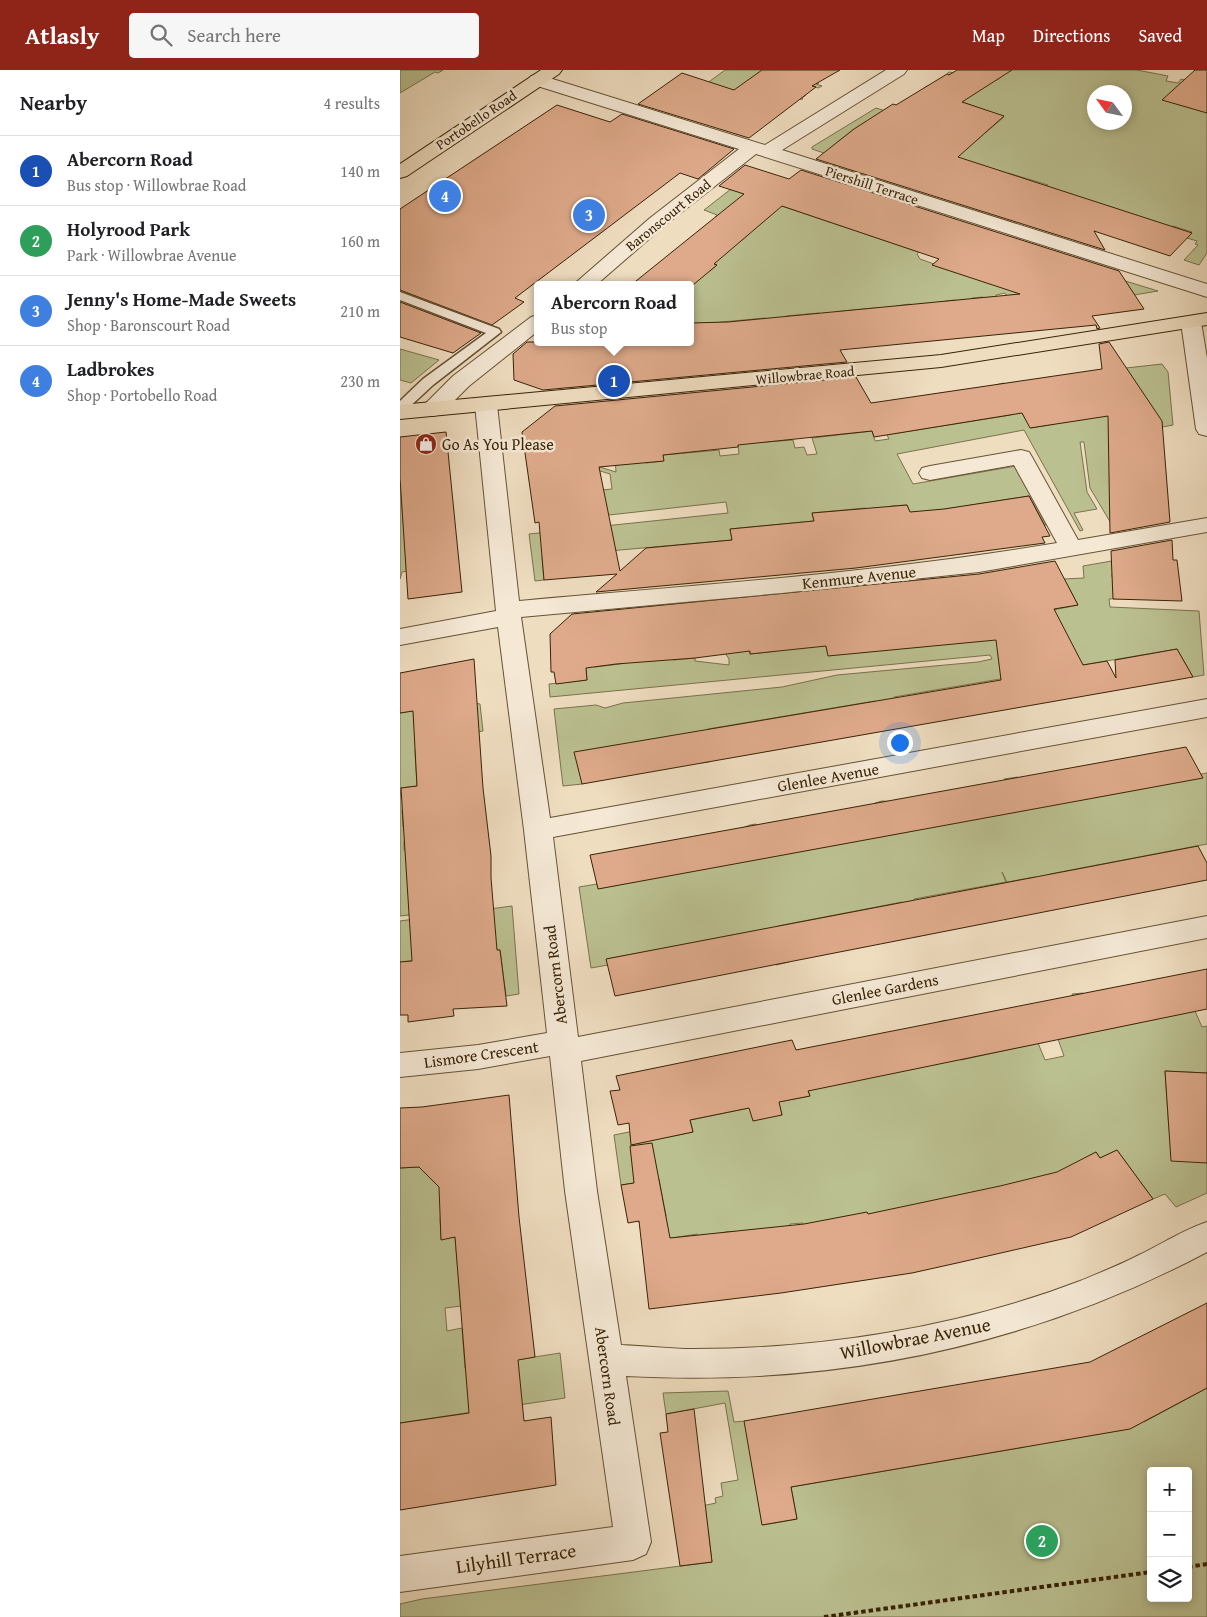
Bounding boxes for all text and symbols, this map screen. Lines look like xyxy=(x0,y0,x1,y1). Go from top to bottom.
search box xyxy=(129,13,479,58)
text: Atlasly xyxy=(25,18,99,53)
icon: search xyxy=(147,21,175,49)
text: Search here xyxy=(187,21,281,49)
text: Map xyxy=(972,22,1005,49)
text: Directions xyxy=(1033,22,1110,49)
text: Saved xyxy=(1138,22,1182,49)
street label: Portobello Road xyxy=(432,85,521,154)
north arrow xyxy=(1087,85,1132,130)
text: Nearby xyxy=(20,87,87,118)
text: 4 results xyxy=(323,91,380,115)
text: Abercorn Road xyxy=(67,145,193,173)
text: 1 xyxy=(32,159,40,183)
text: 140 m xyxy=(340,159,380,183)
street label: Piershill Terrace xyxy=(823,161,922,210)
text: Bus stop · Willowbrae Road xyxy=(67,173,246,197)
street label: Baronscourt Road xyxy=(621,174,715,256)
pin: 4 xyxy=(429,177,461,215)
pin: 3 xyxy=(573,196,605,234)
text: Holyrood Park xyxy=(67,215,190,243)
text: 2 xyxy=(32,229,40,253)
text: 160 m xyxy=(340,229,380,253)
text: Park · Willowbrae Avenue xyxy=(67,243,236,267)
popup xyxy=(534,281,694,346)
text: Jenny's Home-Made Sweets xyxy=(67,285,296,313)
text: Abercorn Road xyxy=(551,288,677,316)
text: 3 xyxy=(32,299,40,323)
text: 210 m xyxy=(340,299,380,323)
text: Shop · Baronscourt Road xyxy=(67,313,230,337)
text: Bus stop xyxy=(551,316,607,340)
text: Ladbrokes xyxy=(67,355,154,383)
street label: Willowbrae Road xyxy=(755,361,856,389)
pin: 1 xyxy=(598,362,630,400)
text: 4 xyxy=(32,369,40,393)
text: 230 m xyxy=(340,369,380,393)
text: Shop · Portobello Road xyxy=(67,383,217,407)
shop icon: Go As You Please xyxy=(414,432,438,456)
place label: Go As You Please xyxy=(442,432,554,456)
street label: Kenmure Avenue xyxy=(801,559,917,595)
your location xyxy=(887,730,913,756)
street label: Glenlee Avenue xyxy=(775,756,881,798)
street label: Abercorn Road xyxy=(537,924,573,1026)
street label: Glenlee Gardens xyxy=(830,967,940,1011)
street label: Lismore Crescent xyxy=(422,1034,540,1074)
street label: Willowbrae Avenue xyxy=(837,1310,993,1366)
street label: Abercorn Road xyxy=(589,1325,627,1427)
map controls xyxy=(1147,1467,1192,1602)
button: + xyxy=(1147,1467,1192,1512)
button: − xyxy=(1147,1512,1192,1557)
pin: 2 xyxy=(1026,1522,1058,1560)
street label: Lilyhill Terrace xyxy=(454,1536,578,1580)
button: layers xyxy=(1147,1557,1192,1602)

